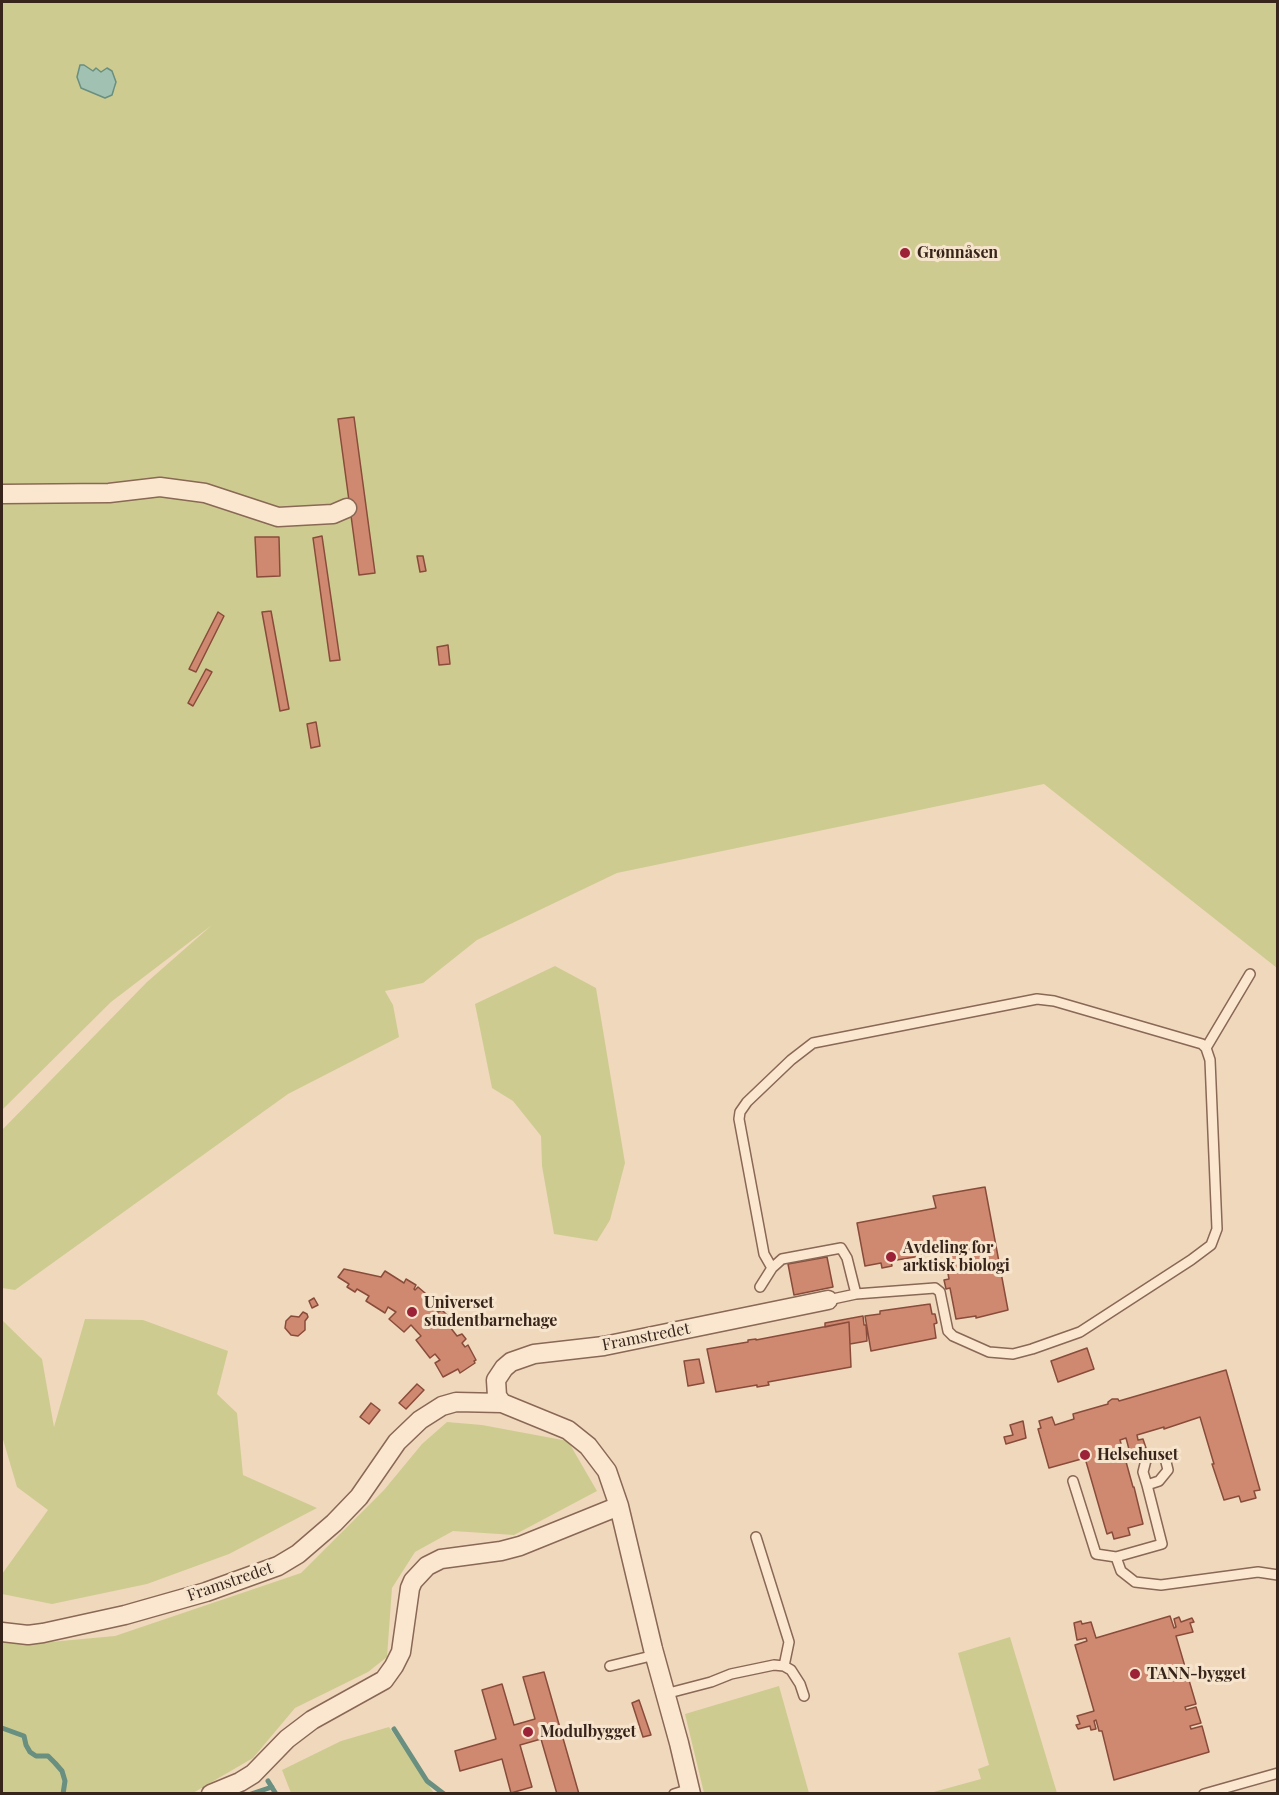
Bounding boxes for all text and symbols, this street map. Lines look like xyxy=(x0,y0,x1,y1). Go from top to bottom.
place label: Grønnåsen xyxy=(917,243,998,263)
marker: Grønnåsen xyxy=(898,246,912,260)
place label: Avdeling for arktisk biologi xyxy=(903,1238,1010,1276)
marker: Avdeling for arktisk biologi xyxy=(884,1250,898,1264)
place label: Universet studentbarnehage xyxy=(424,1293,557,1331)
marker: Universet studentbarnehage xyxy=(405,1305,419,1319)
street label: Framstredet xyxy=(600,1319,692,1355)
place label: Helsehuset xyxy=(1097,1445,1179,1465)
marker: Helsehuset xyxy=(1078,1448,1092,1462)
street label: Framstredet xyxy=(185,1558,275,1606)
place label: TANN-bygget xyxy=(1147,1664,1246,1684)
marker: TANN-bygget xyxy=(1128,1667,1142,1681)
place label: Modulbygget xyxy=(540,1722,636,1742)
marker: Modulbygget xyxy=(521,1725,535,1739)

